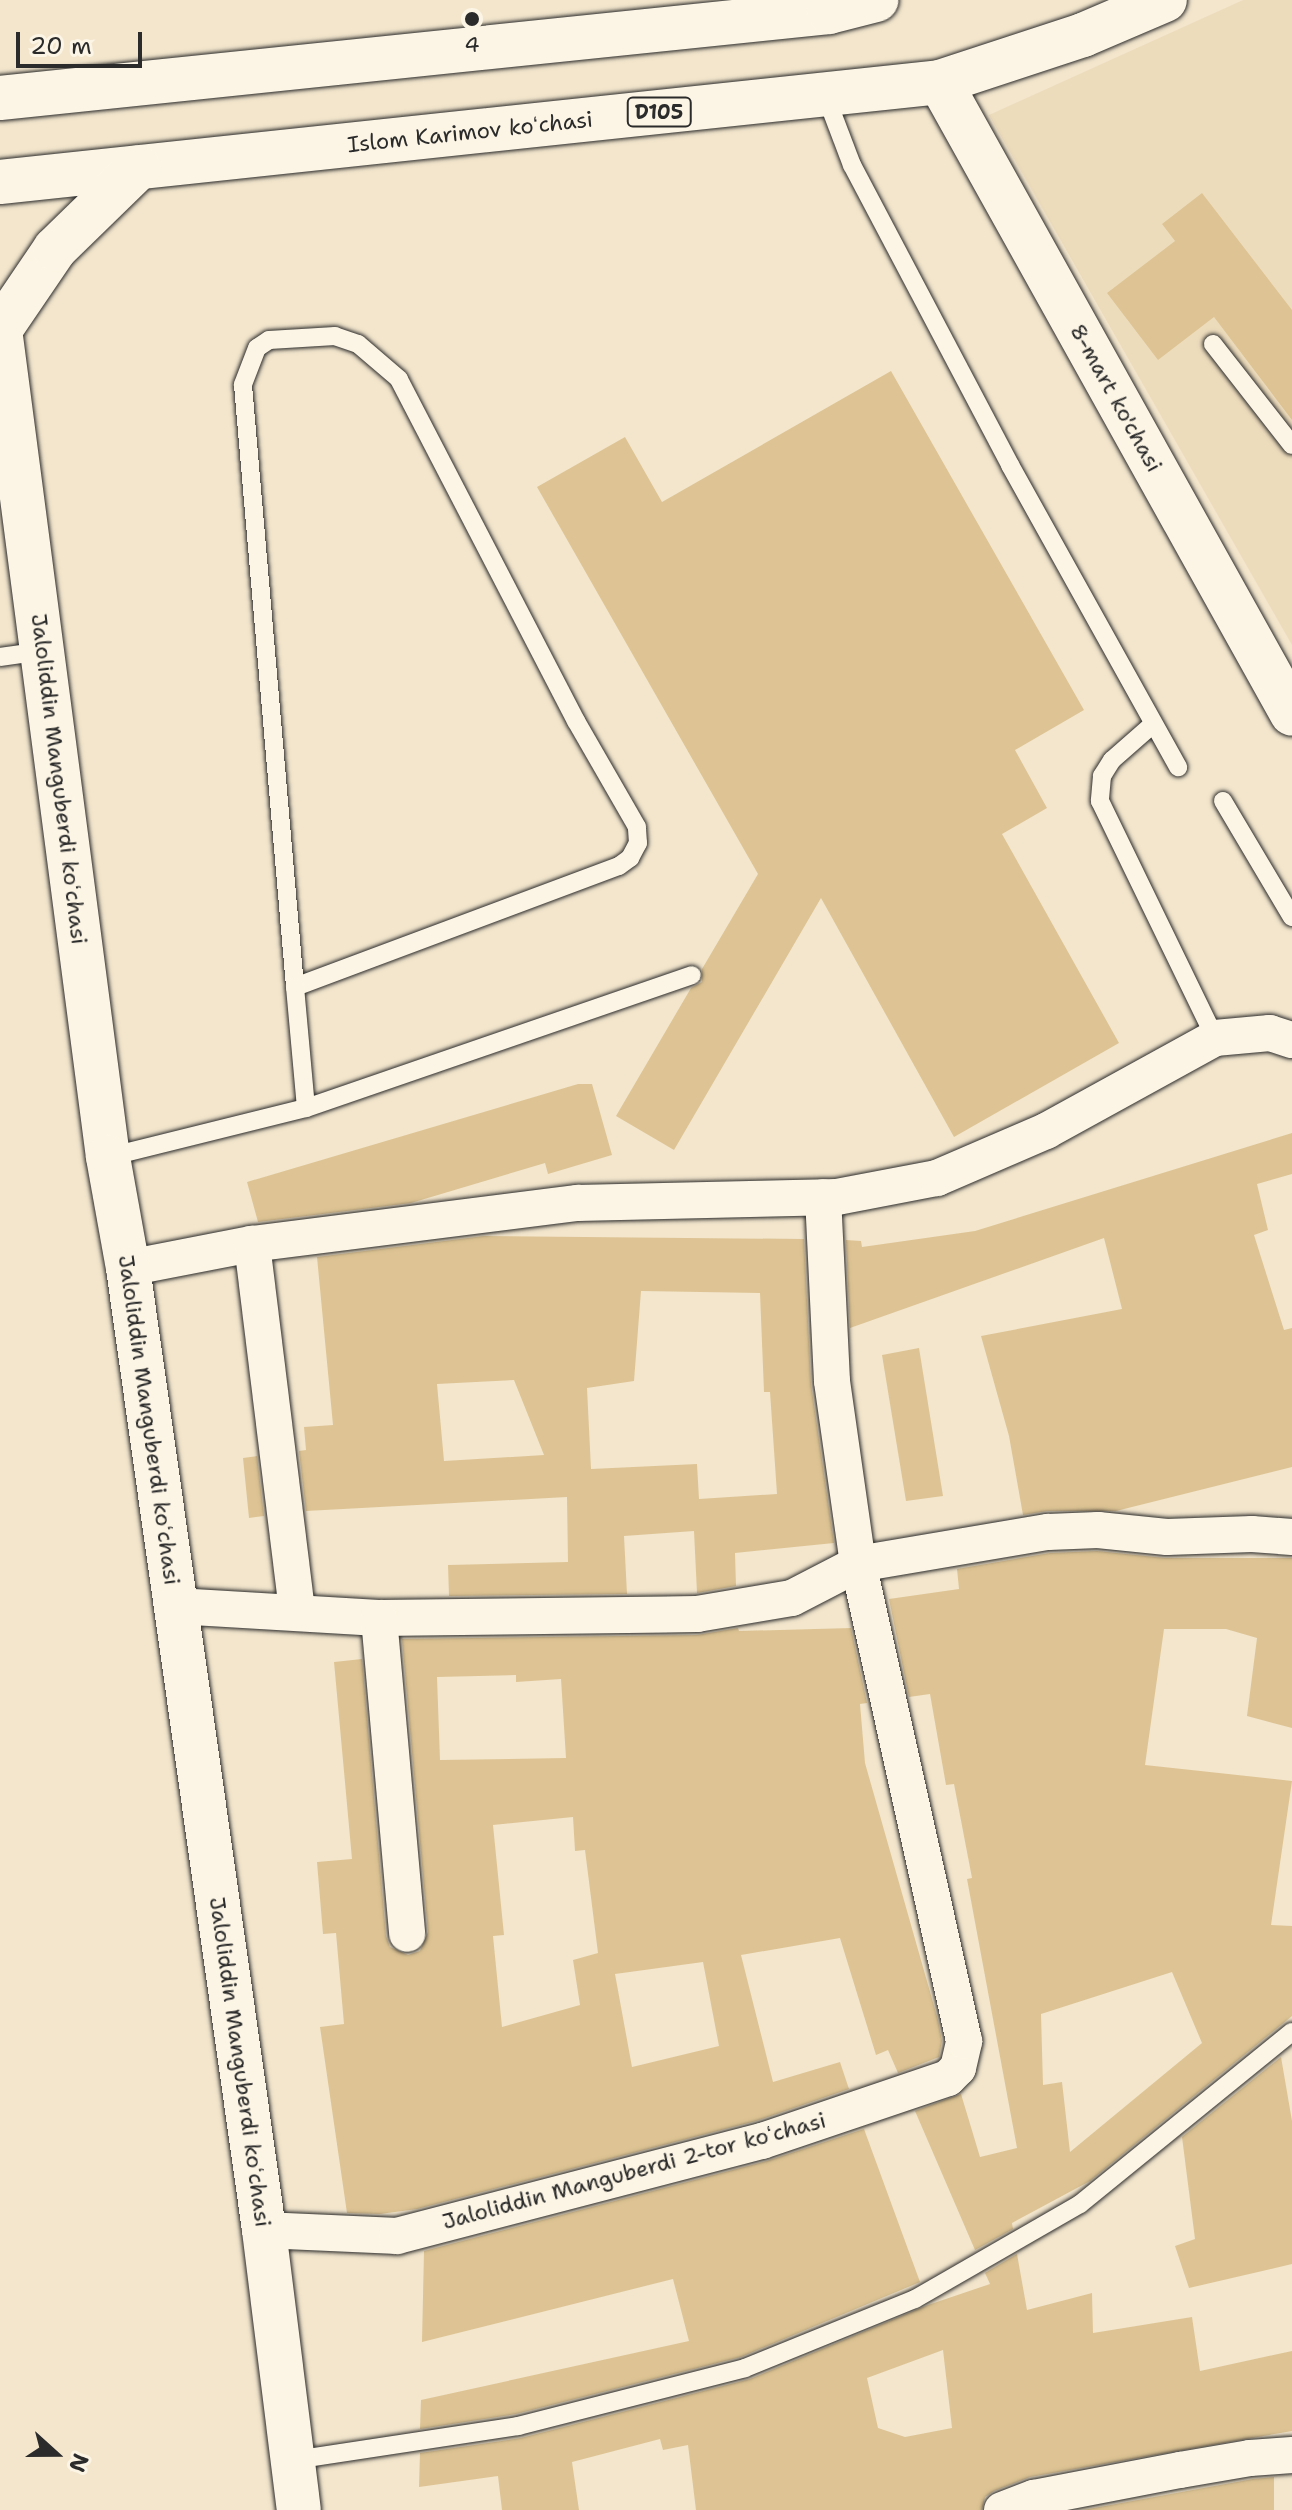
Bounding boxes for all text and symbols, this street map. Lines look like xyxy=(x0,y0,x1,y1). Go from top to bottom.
marker: 4 xyxy=(463,10,481,28)
scale bar xyxy=(20,16,146,66)
text: 20 m xyxy=(30,30,92,62)
place label: 4 xyxy=(464,32,480,58)
road number: D105 xyxy=(625,96,693,128)
street label: Islom Karimov koʻchasi xyxy=(346,106,594,158)
street label: 8-mart ko'chasi xyxy=(1064,319,1168,477)
street label: Jaloliddin Manguberdi koʻchasi xyxy=(26,612,92,946)
street label: Jaloliddin Manguberdi koʻchasi xyxy=(113,1253,185,1587)
street label: Jaloliddin Manguberdi koʻchasi xyxy=(204,1895,276,2229)
street label: Jaloliddin Manguberdi 2-tor koʻchasi xyxy=(439,2107,829,2235)
north arrow xyxy=(16,2414,96,2494)
text: N xyxy=(62,2449,96,2476)

